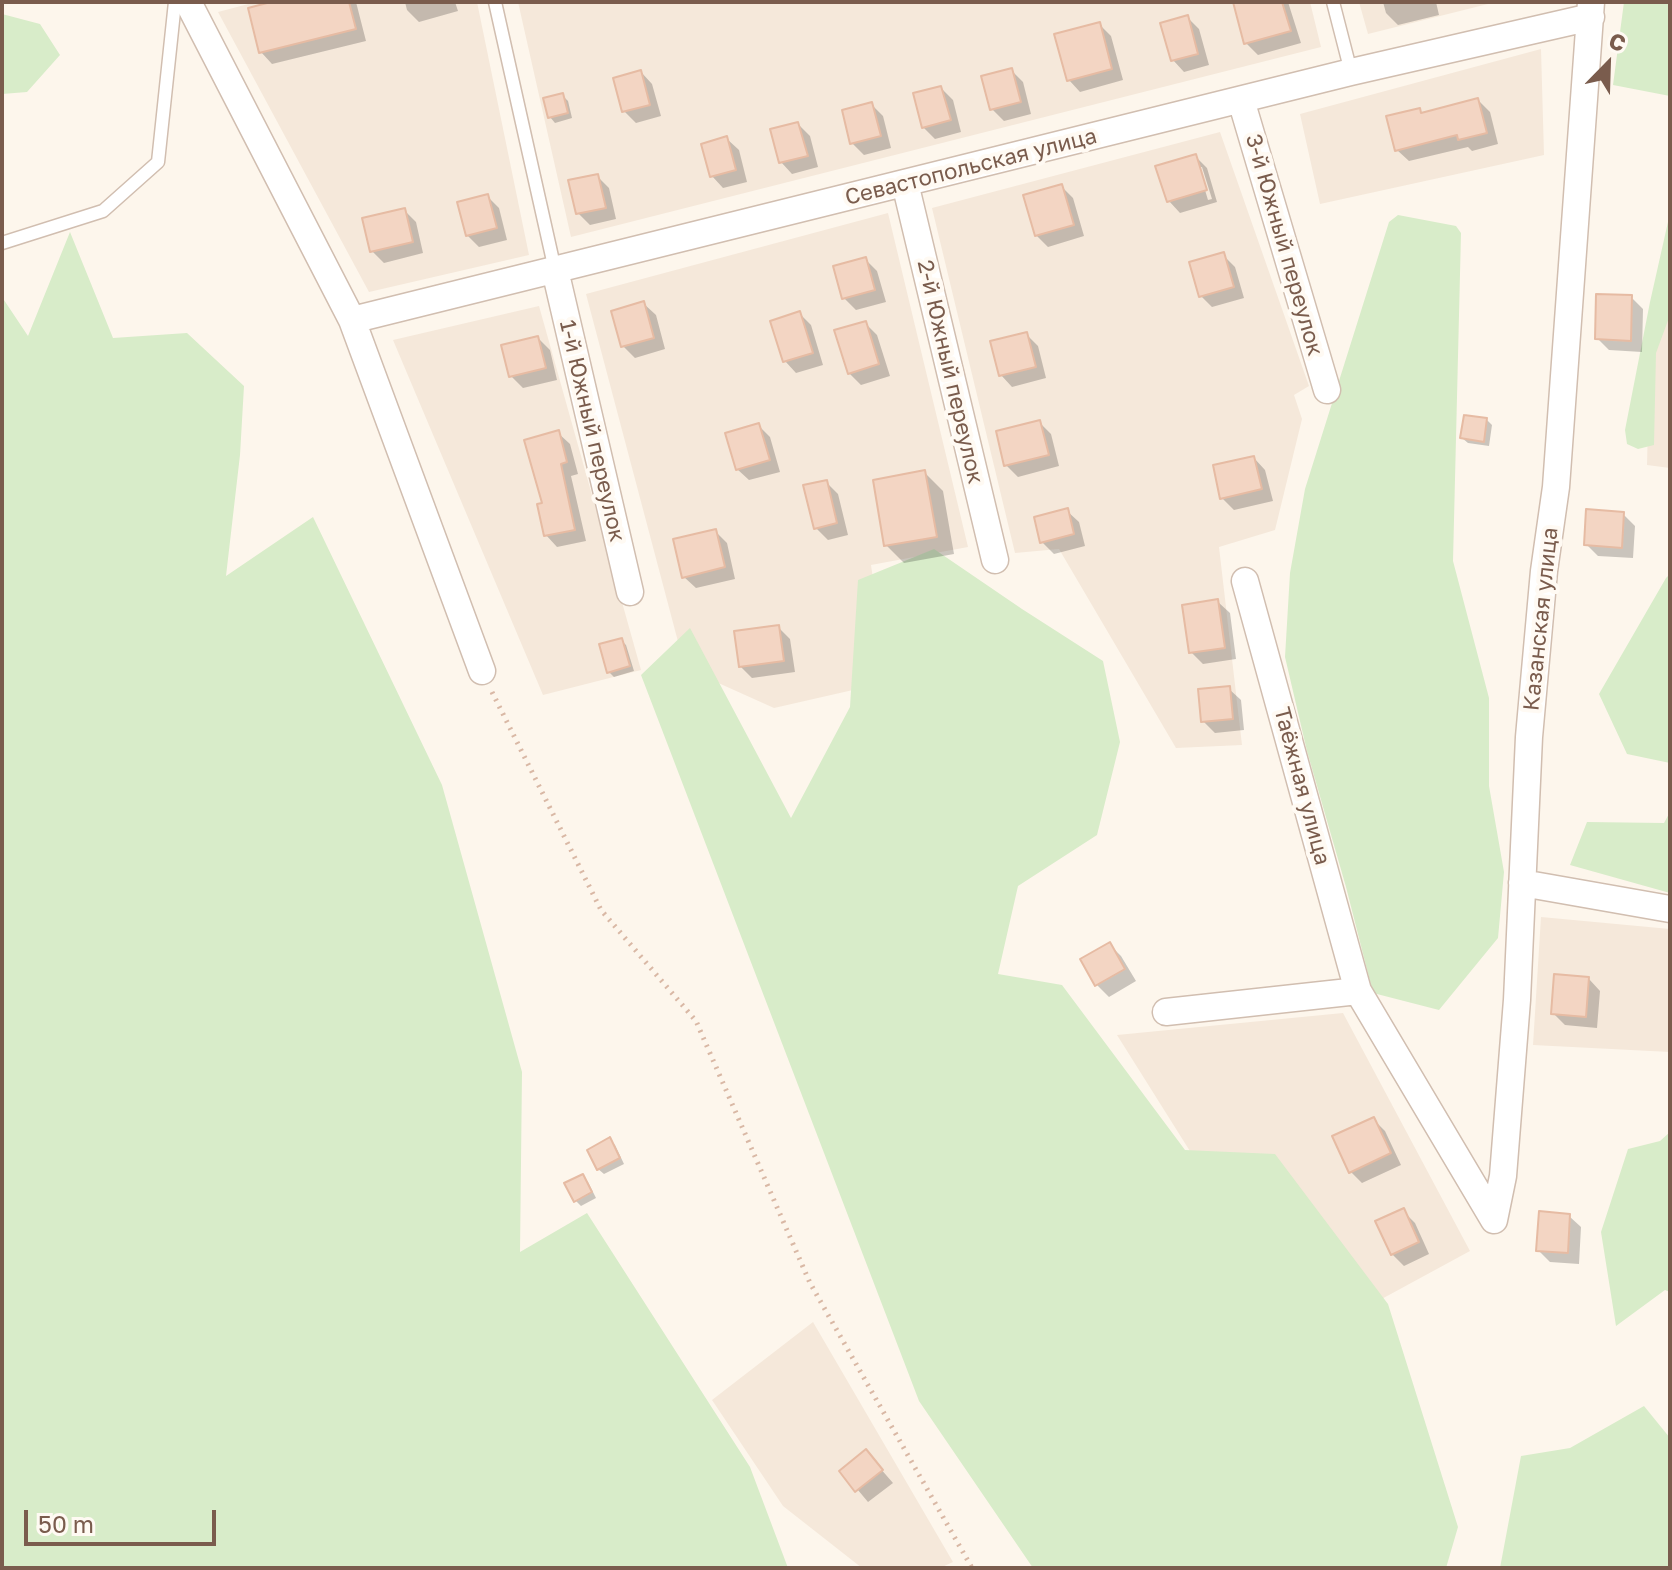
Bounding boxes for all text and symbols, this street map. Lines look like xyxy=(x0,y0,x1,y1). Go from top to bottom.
north arrow xyxy=(1568,24,1648,104)
text: С xyxy=(1605,26,1630,57)
street label: Севастопольская улица xyxy=(842,123,1100,211)
street label: 3-й Южный переулок xyxy=(1240,131,1328,359)
street label: 2-й Южный переулок xyxy=(911,257,989,487)
street label: 1-й Южный переулок xyxy=(554,317,630,545)
street label: Казанская улица xyxy=(1518,526,1564,712)
street label: Таёжная улица xyxy=(1268,704,1336,868)
scale bar xyxy=(28,1494,220,1544)
text: 50 m xyxy=(38,1509,94,1538)

